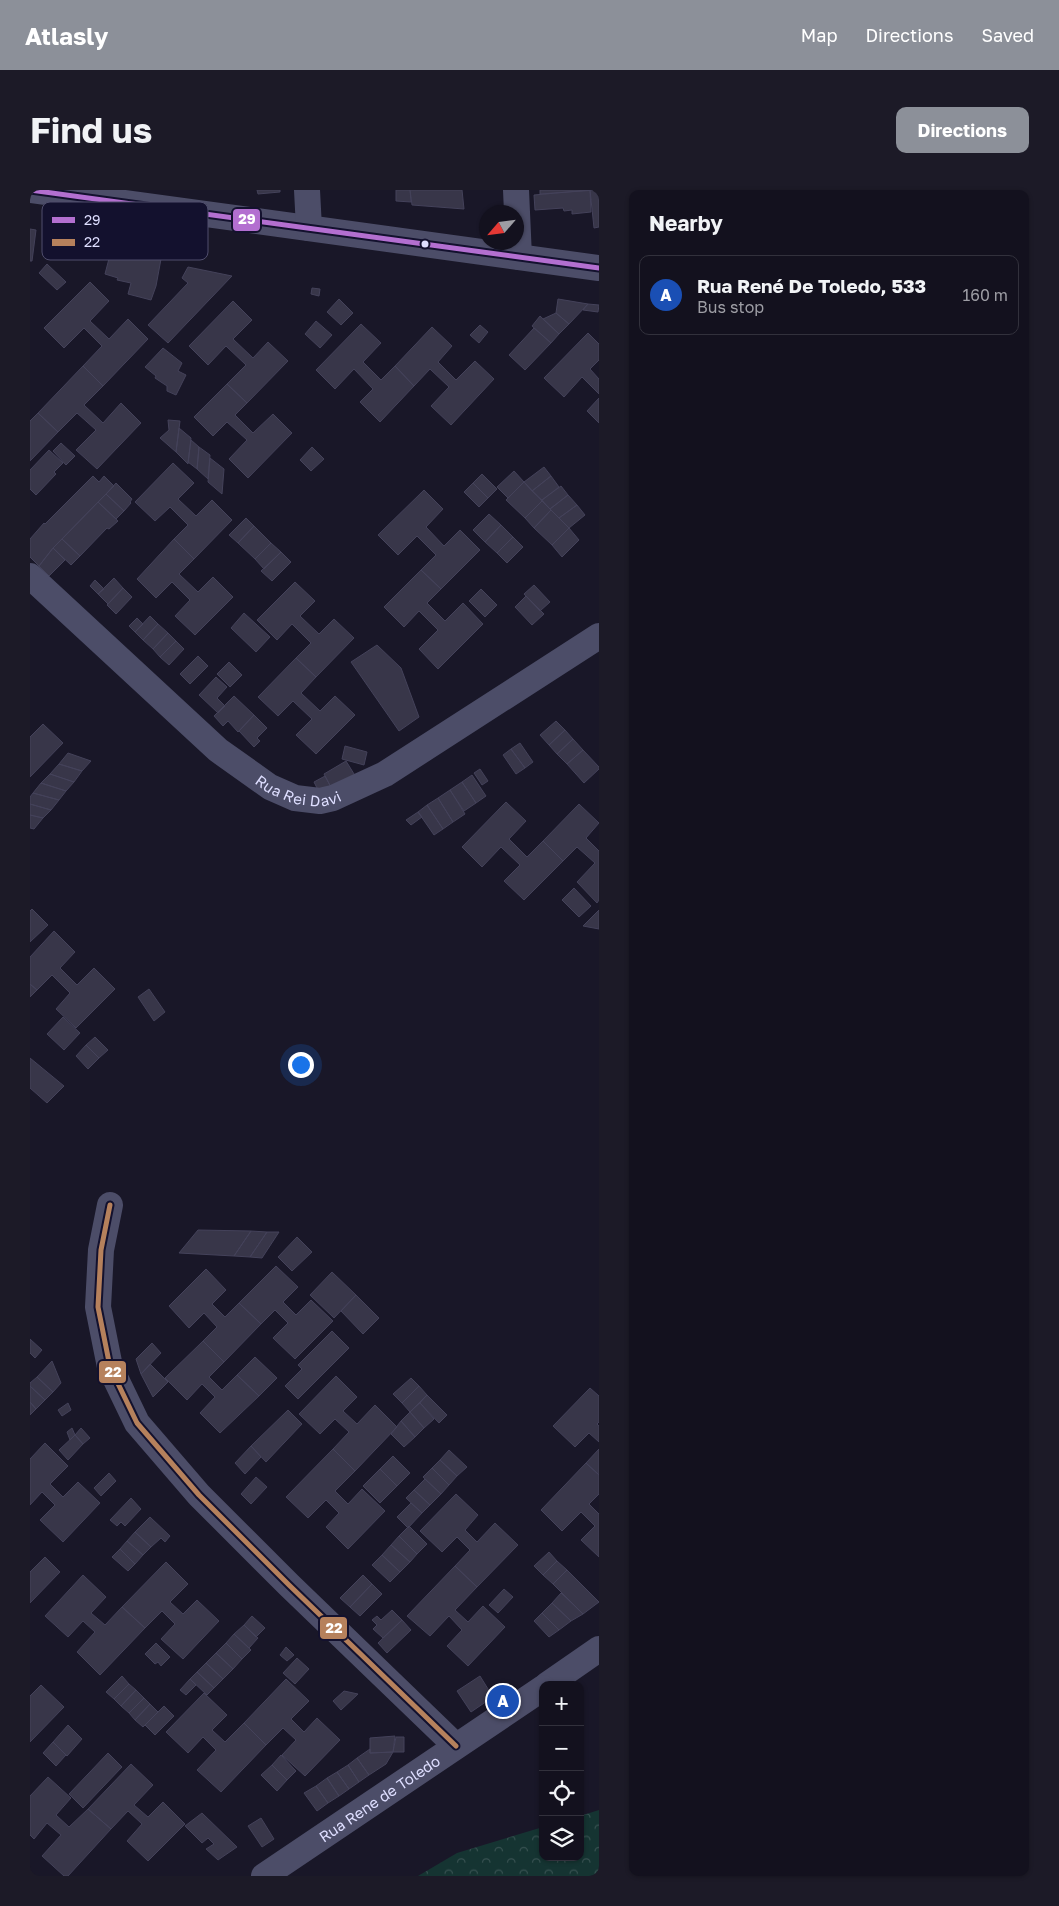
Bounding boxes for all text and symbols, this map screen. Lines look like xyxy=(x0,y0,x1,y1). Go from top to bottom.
text: Atlasly xyxy=(25,21,108,50)
text: Map xyxy=(801,24,837,46)
text: Directions xyxy=(865,24,953,46)
text: Saved xyxy=(981,24,1034,46)
button: Directions xyxy=(896,107,1029,153)
text: Find us xyxy=(30,109,152,151)
legend xyxy=(42,202,208,260)
north arrow xyxy=(479,205,524,250)
line badge: 29 xyxy=(232,208,261,232)
text: 29 xyxy=(238,210,256,227)
text: Nearby xyxy=(649,210,723,236)
text: 29 xyxy=(84,211,101,228)
text: 22 xyxy=(84,233,100,250)
unlabelled marker xyxy=(420,239,430,249)
text: Rua René De Toledo, 533 xyxy=(697,274,926,297)
text: A xyxy=(660,285,672,305)
text: 160 m xyxy=(962,285,1008,305)
text: Bus stop xyxy=(697,297,764,317)
street label: Rua Rei Davi xyxy=(252,771,344,810)
your location xyxy=(288,1052,314,1078)
line badge: 22 xyxy=(98,1360,127,1384)
text: 22 xyxy=(104,1363,122,1380)
line badge: 22 xyxy=(319,1616,348,1640)
text: 22 xyxy=(325,1619,343,1636)
map controls xyxy=(539,1681,584,1861)
button: + xyxy=(539,1681,584,1726)
pin: A xyxy=(487,1682,519,1720)
button: − xyxy=(539,1726,584,1771)
street label: Rua Rene de Toledo xyxy=(315,1751,443,1845)
button: locate xyxy=(539,1771,584,1816)
button: layers xyxy=(539,1816,584,1861)

